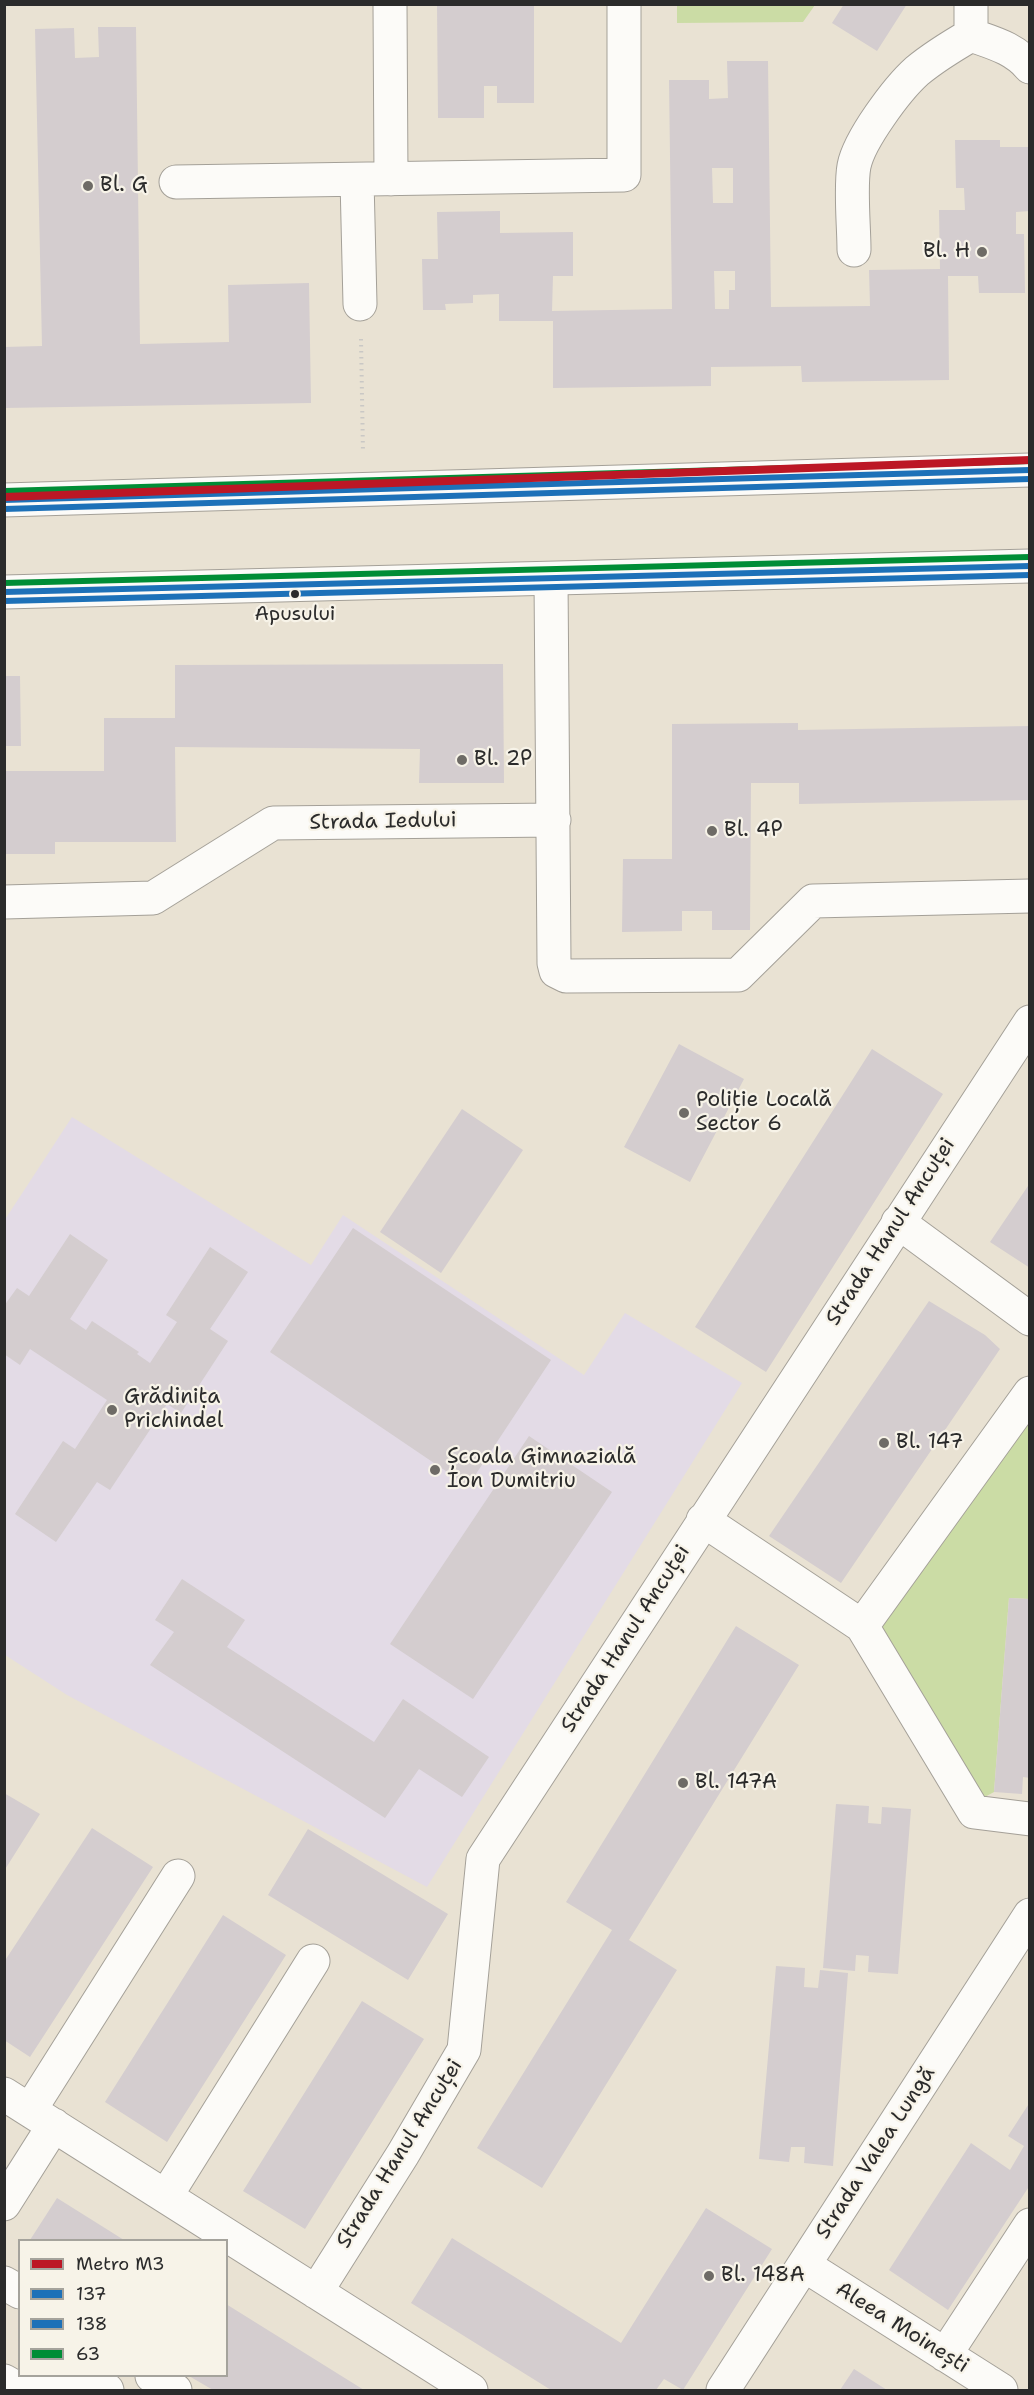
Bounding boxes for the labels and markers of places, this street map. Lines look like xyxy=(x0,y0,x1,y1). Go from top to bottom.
place label: Bl. G xyxy=(100,173,148,199)
marker: Bl. G xyxy=(81,179,95,193)
place label: Bl. H xyxy=(923,239,970,265)
marker: Bl. H xyxy=(975,245,989,259)
marker: Apusului xyxy=(289,588,301,600)
place label: Apusului xyxy=(254,603,336,627)
place label: Bl. 2P xyxy=(474,747,532,773)
marker: Bl. 2P xyxy=(455,753,469,767)
place label: Bl. 4P xyxy=(724,818,783,844)
marker: Bl. 4P xyxy=(705,824,719,838)
place label: Poliție Locală Sector 6 xyxy=(696,1088,832,1138)
marker: Poliție Locală Sector 6 xyxy=(677,1106,691,1120)
place label: Grădinița Prichindel xyxy=(124,1385,223,1435)
marker: Grădinița Prichindel xyxy=(105,1403,119,1417)
place label: Bl. 147 xyxy=(896,1430,964,1456)
marker: Bl. 147 xyxy=(877,1436,891,1450)
place label: Școala Gimnazială Ion Dumitriu xyxy=(447,1445,636,1495)
marker: Școala Gimnazială Ion Dumitriu xyxy=(428,1463,442,1477)
place label: Bl. 147A xyxy=(695,1770,777,1796)
marker: Bl. 147A xyxy=(676,1776,690,1790)
place label: Bl. 148A xyxy=(721,2263,805,2289)
marker: Bl. 148A xyxy=(702,2269,716,2283)

